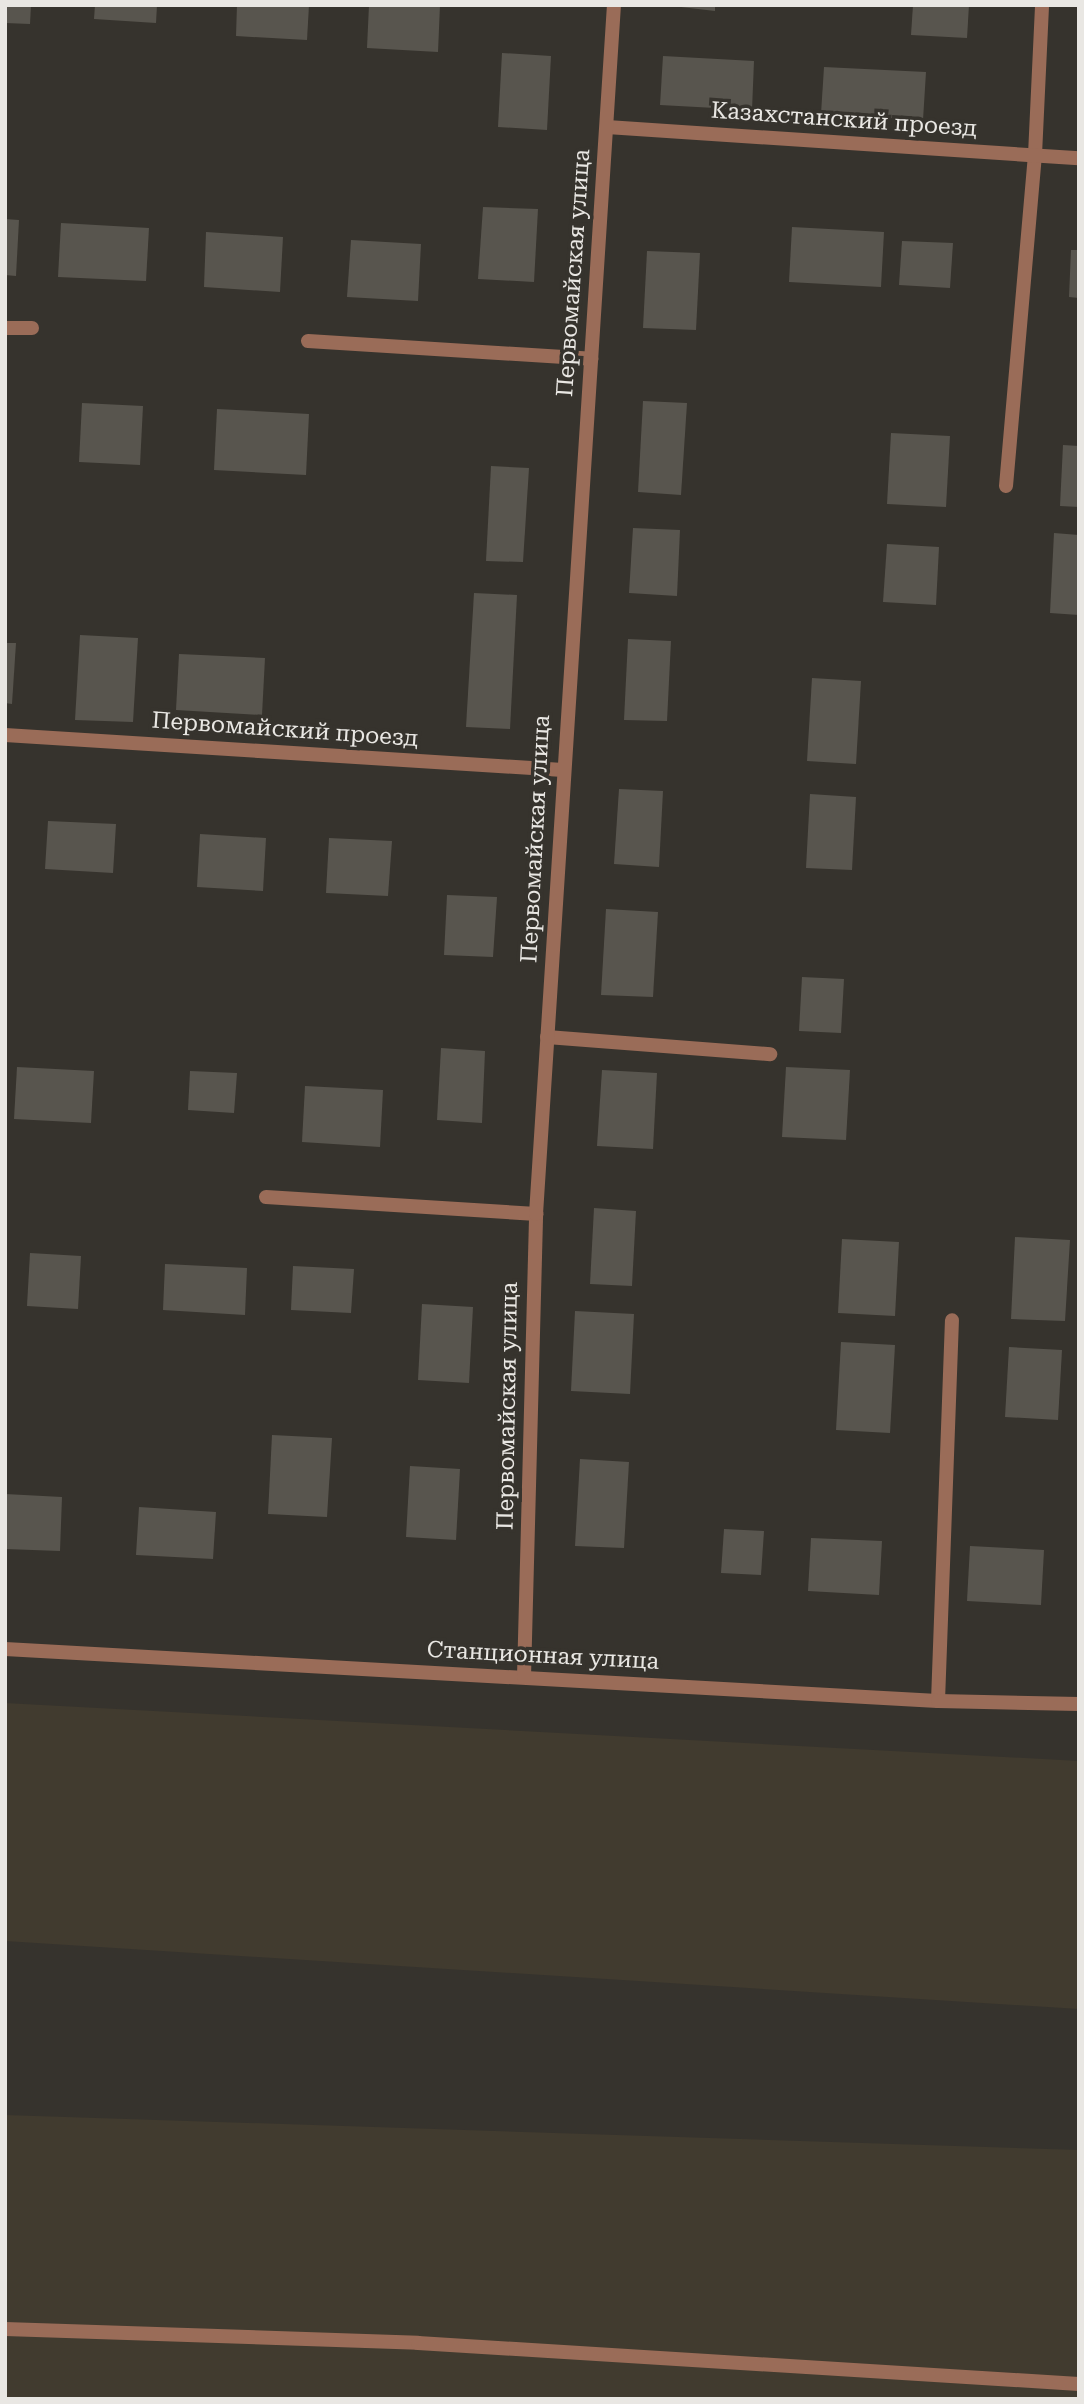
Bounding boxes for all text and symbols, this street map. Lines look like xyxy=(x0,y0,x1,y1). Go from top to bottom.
street label: Казахстанский проезд xyxy=(710,97,978,143)
street label: Первомайская улица xyxy=(552,148,596,398)
street label: Первомайский проезд xyxy=(151,707,419,753)
street label: Первомайская улица xyxy=(516,714,556,964)
street label: Первомайская улица xyxy=(492,1282,524,1530)
street label: Станционная улица xyxy=(426,1636,660,1676)

